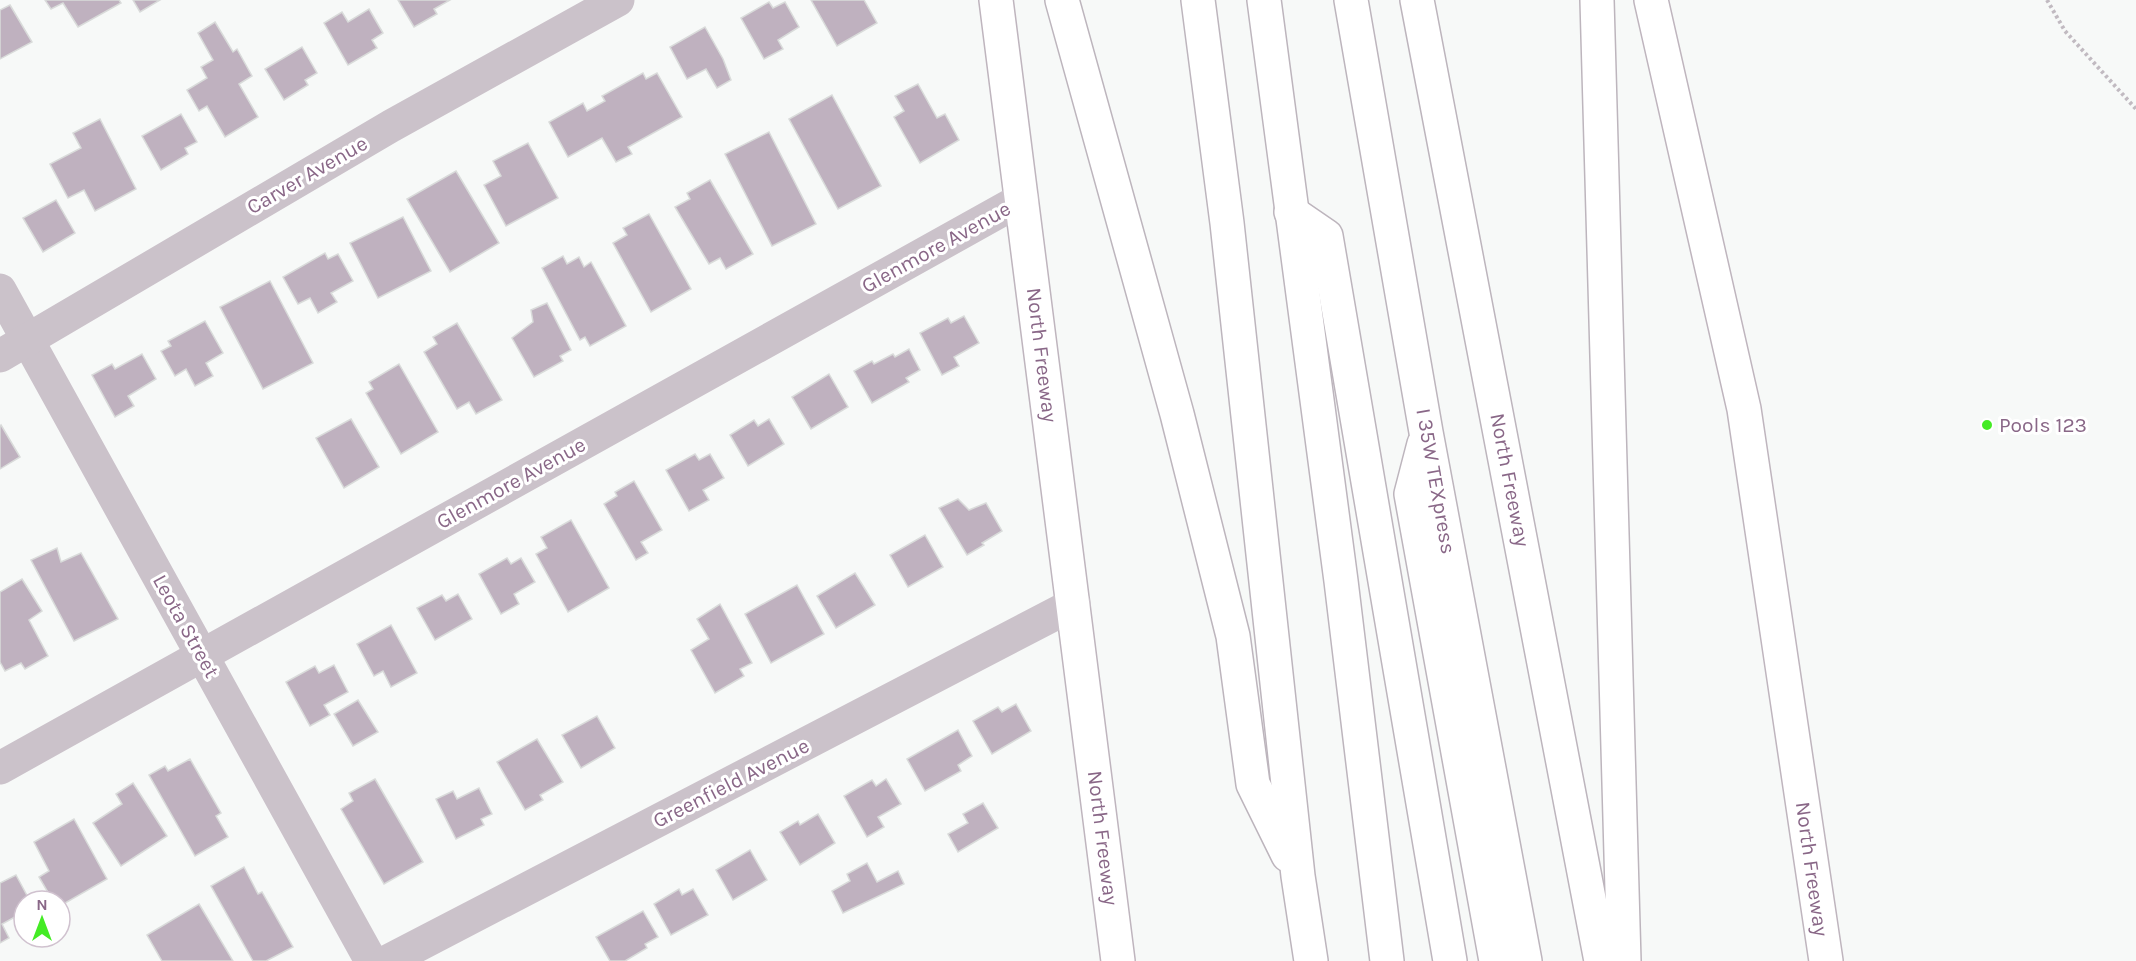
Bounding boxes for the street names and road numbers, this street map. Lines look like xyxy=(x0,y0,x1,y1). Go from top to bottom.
street label: Carver Avenue xyxy=(243,131,371,219)
street label: Glenmore Avenue xyxy=(857,196,1015,298)
street label: North Freeway xyxy=(1022,286,1062,424)
street label: I 35W TEXpress xyxy=(1411,406,1461,556)
street label: North Freeway xyxy=(1485,411,1535,549)
street label: Glenmore Avenue xyxy=(432,432,590,534)
street label: Leota Street xyxy=(148,570,224,682)
street label: Greenfield Avenue xyxy=(649,733,813,833)
street label: North Freeway xyxy=(1083,769,1123,907)
street label: North Freeway xyxy=(1791,800,1833,938)

